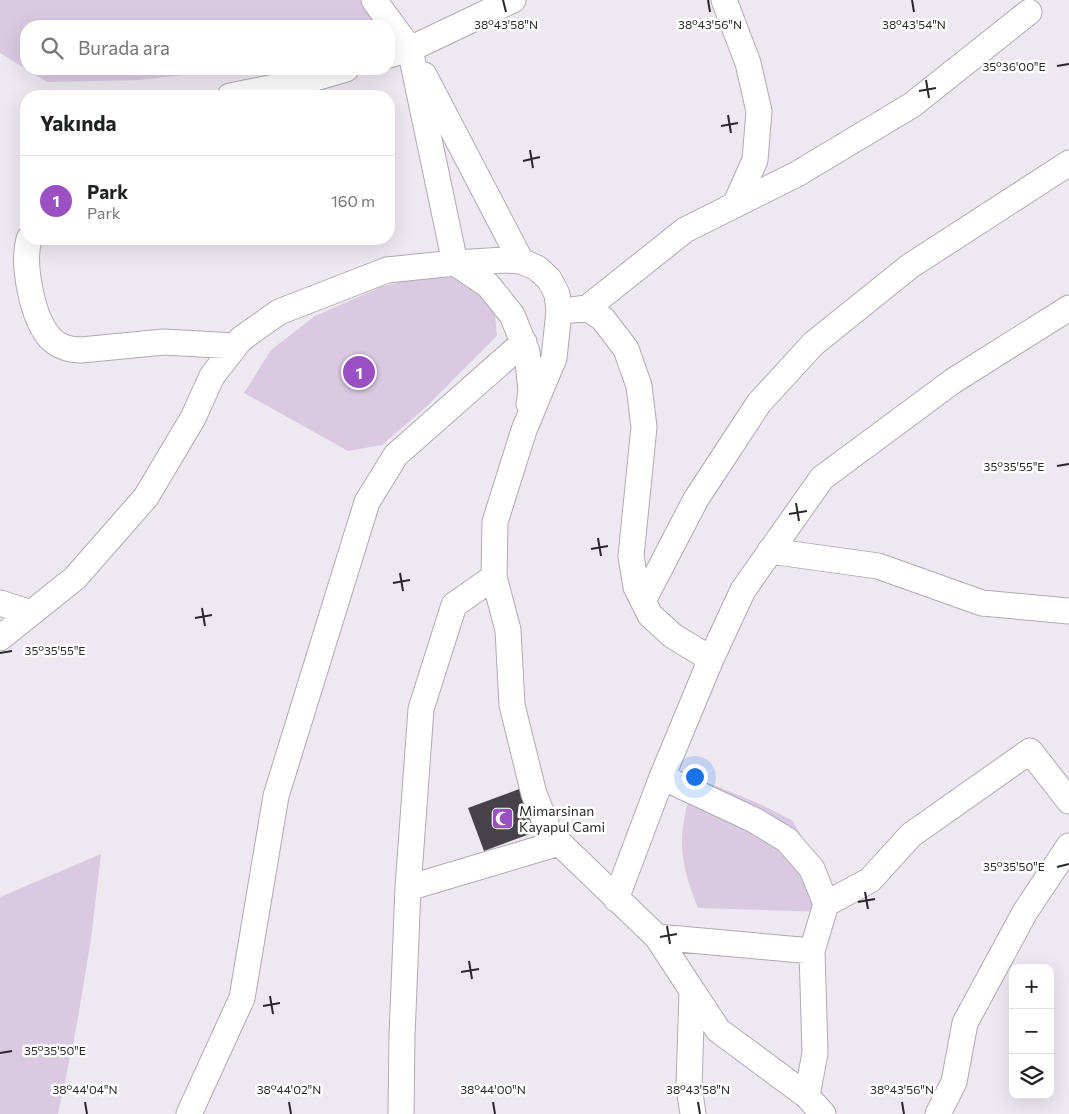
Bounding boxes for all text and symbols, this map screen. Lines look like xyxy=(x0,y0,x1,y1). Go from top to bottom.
text: 38°43'58"N xyxy=(474,17,538,31)
text: 38°43'56"N xyxy=(678,17,742,31)
text: 38°43'54"N xyxy=(882,17,946,31)
search box xyxy=(20,20,395,75)
icon: search xyxy=(38,34,66,62)
text: Burada ara xyxy=(78,36,170,59)
text: 35°36'00"E xyxy=(982,59,1046,73)
text: Yakında xyxy=(40,110,117,135)
text: Park xyxy=(87,180,128,203)
text: 1 xyxy=(52,191,60,210)
text: 160 m xyxy=(331,191,375,210)
text: Park xyxy=(87,203,120,222)
pin: 1 xyxy=(343,353,375,391)
text: 35°35'55"E xyxy=(984,459,1044,473)
text: 35°35'55"E xyxy=(25,643,85,657)
your location xyxy=(682,764,708,790)
place label: Mimarsinan Kayapul Cami xyxy=(519,802,605,835)
mosque icon: Mimarsinan Kayapul Cami xyxy=(491,807,515,831)
text: 35°35'50"E xyxy=(983,859,1045,873)
map controls xyxy=(1009,964,1054,1099)
button: + xyxy=(1009,964,1054,1009)
button: − xyxy=(1009,1009,1054,1054)
text: 35°35'50"E xyxy=(24,1043,86,1057)
button: layers xyxy=(1009,1054,1054,1099)
text: 38°44'04"N xyxy=(52,1082,118,1096)
text: 38°44'02"N xyxy=(257,1082,321,1096)
text: 38°44'00"N xyxy=(460,1082,526,1096)
text: 38°43'58"N xyxy=(666,1082,730,1096)
text: 38°43'56"N xyxy=(870,1082,934,1096)

